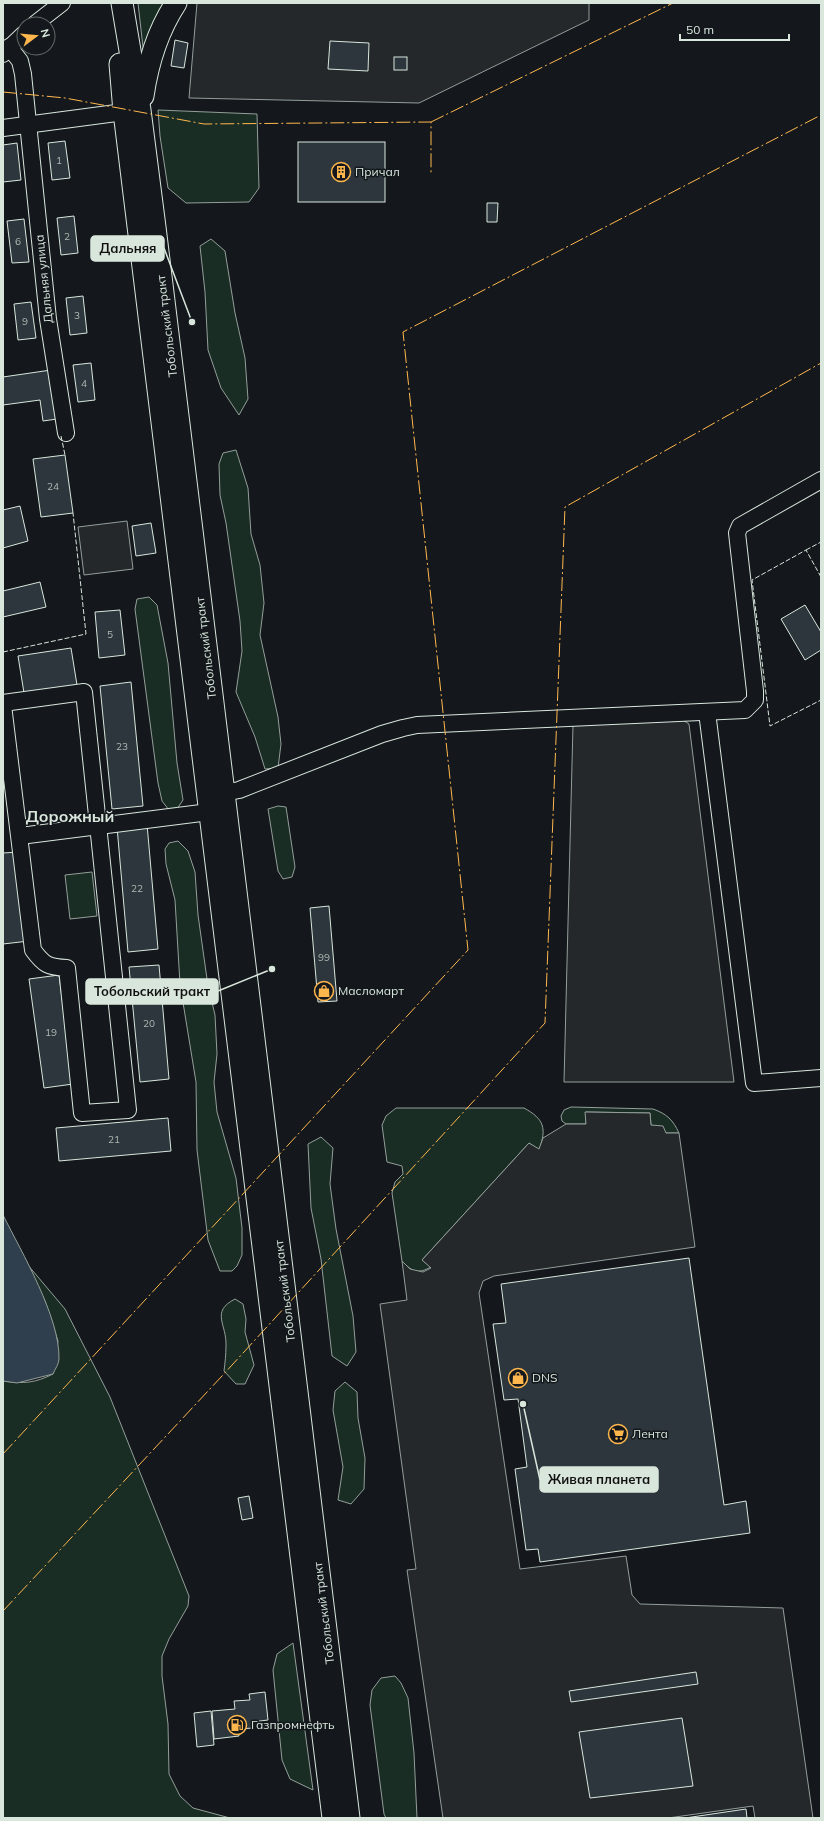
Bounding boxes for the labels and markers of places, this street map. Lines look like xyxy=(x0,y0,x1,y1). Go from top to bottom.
building icon: Причал xyxy=(330,161,352,183)
place label: Причал xyxy=(355,164,400,179)
callout: Дальняя xyxy=(91,236,164,261)
callout: Тобольский тракт xyxy=(86,979,218,1004)
shop icon: Масломарт xyxy=(313,980,335,1002)
place label: Масломарт xyxy=(338,983,404,998)
shop icon: DNS xyxy=(507,1367,529,1389)
place label: DNS xyxy=(532,1370,557,1385)
supermarket icon: Лента xyxy=(607,1423,629,1445)
place label: Лента xyxy=(632,1426,668,1441)
callout: Живая планета xyxy=(540,1467,658,1492)
fuel station icon: Газпромнефть xyxy=(226,1714,248,1736)
place label: Газпромнефть xyxy=(251,1717,335,1732)

